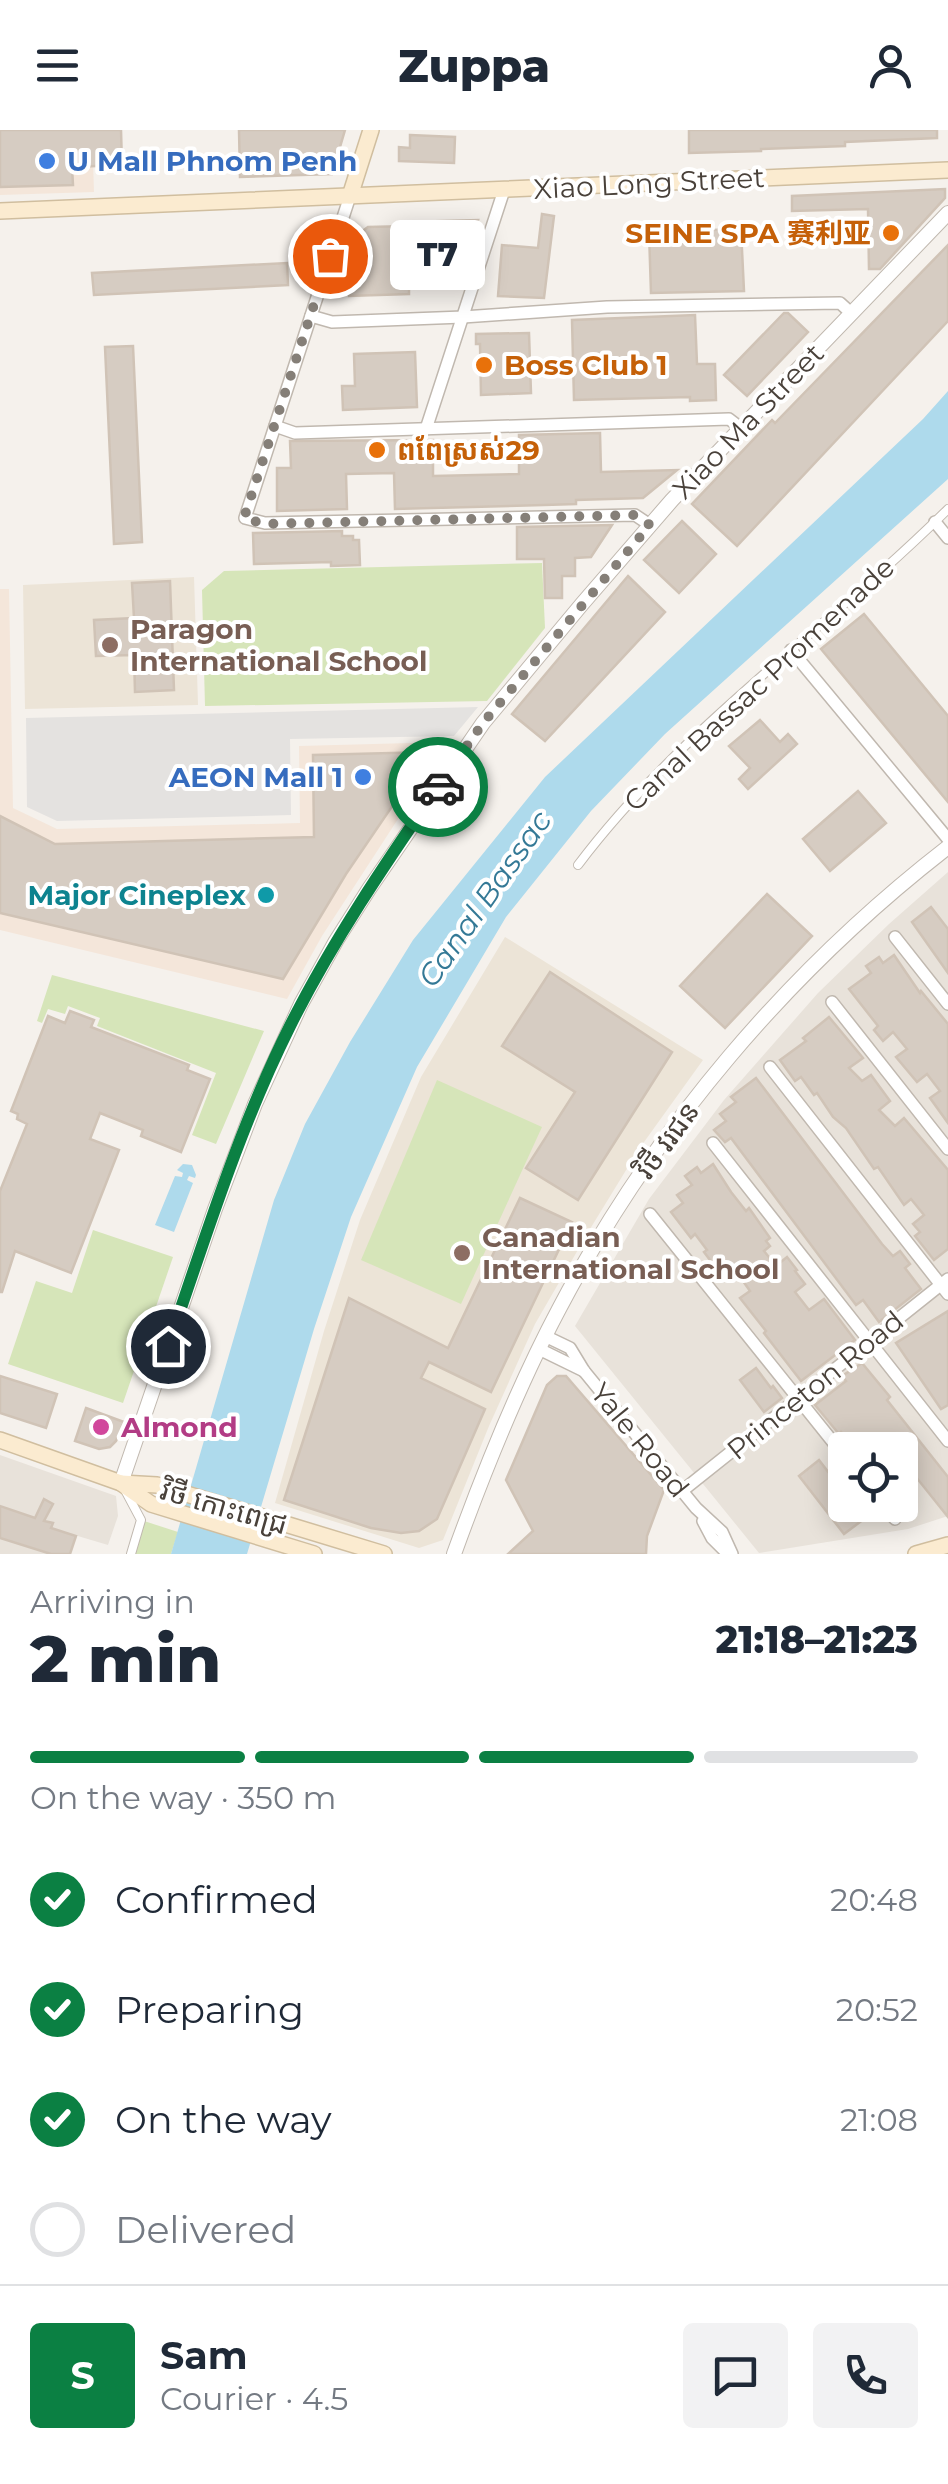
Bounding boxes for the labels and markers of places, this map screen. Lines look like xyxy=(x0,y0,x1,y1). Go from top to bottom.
place label: U Mall Phnom Penh xyxy=(67,144,357,178)
marker: U Mall Phnom Penh xyxy=(36,150,58,172)
pin xyxy=(288,214,373,299)
place label: SEINE SPA 赛利亚 xyxy=(625,216,871,250)
callout: T7 xyxy=(390,221,485,291)
marker: SEINE SPA 赛利亚 xyxy=(880,222,902,244)
place label: Boss Club 1 xyxy=(504,348,668,382)
marker: Boss Club 1 xyxy=(473,354,495,376)
place label: ពពែស្រស់29 xyxy=(397,433,540,467)
marker: ពពែស្រស់29 xyxy=(366,439,388,461)
place label: Paragon International School xyxy=(130,612,427,678)
marker: Paragon International School xyxy=(99,634,121,656)
place label: AEON Mall 1 xyxy=(168,760,343,794)
marker: AEON Mall 1 xyxy=(352,766,374,788)
place label: Major Cineplex xyxy=(28,878,246,912)
marker: Major Cineplex xyxy=(255,884,277,906)
place label: Canadian International School xyxy=(482,1220,779,1286)
marker: Canadian International School xyxy=(451,1242,473,1264)
pin xyxy=(126,1304,211,1389)
place label: Almond xyxy=(120,1410,238,1444)
marker: Almond xyxy=(90,1416,112,1438)

